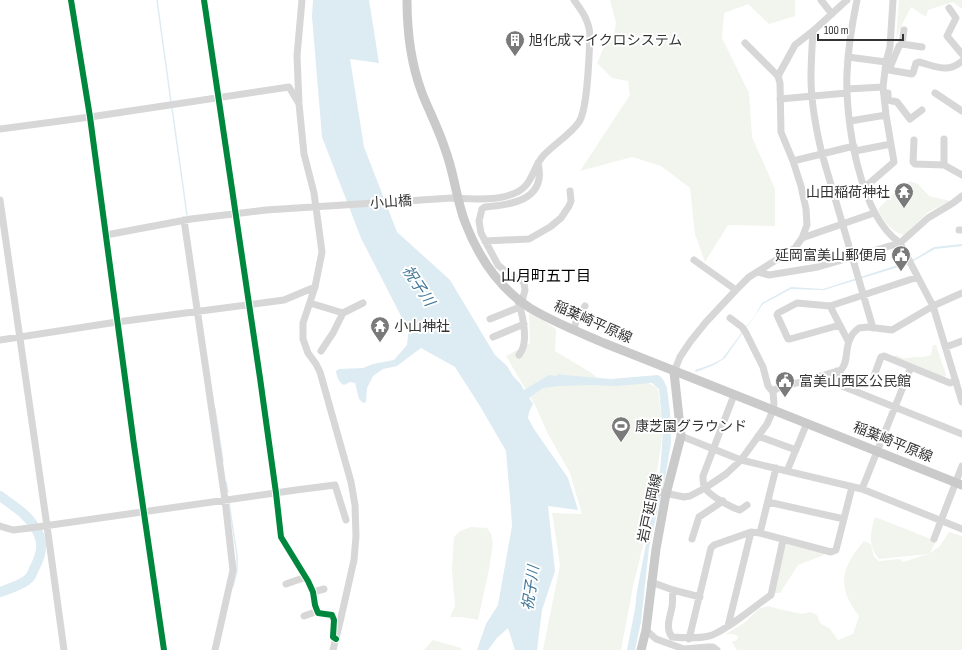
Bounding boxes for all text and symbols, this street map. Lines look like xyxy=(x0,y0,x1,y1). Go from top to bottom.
scale bar xyxy=(818,16,903,42)
text: 100 m xyxy=(824,23,849,38)
building icon: 旭化成マイクロシステム xyxy=(504,29,526,57)
place label: 旭化成マイクロシステム xyxy=(529,32,682,49)
temple icon: 山田稲荷神社 xyxy=(893,181,915,209)
place label: 山田稲荷神社 xyxy=(806,184,890,201)
street label: 小山橋 xyxy=(369,192,413,212)
public building icon: 延岡富美山郵便局 xyxy=(890,244,912,272)
place label: 延岡富美山郵便局 xyxy=(775,247,887,264)
water label: 祝子川 xyxy=(398,262,440,312)
district label: 山月町五丁目 xyxy=(501,267,591,286)
street label: 稲葉崎平原線 xyxy=(551,297,635,347)
temple icon: 小山神社 xyxy=(369,315,391,343)
place label: 小山神社 xyxy=(394,318,450,335)
public building icon: 富美山西区公民館 xyxy=(774,370,796,398)
place label: 富美山西区公民館 xyxy=(799,373,911,390)
sports icon: 康芝園グラウンド xyxy=(610,415,632,443)
place label: 康芝園グラウンド xyxy=(635,418,747,435)
street label: 稲葉崎平原線 xyxy=(851,418,935,466)
street label: 岩戸延岡線 xyxy=(634,472,666,544)
water label: 祝子川 xyxy=(518,562,544,612)

